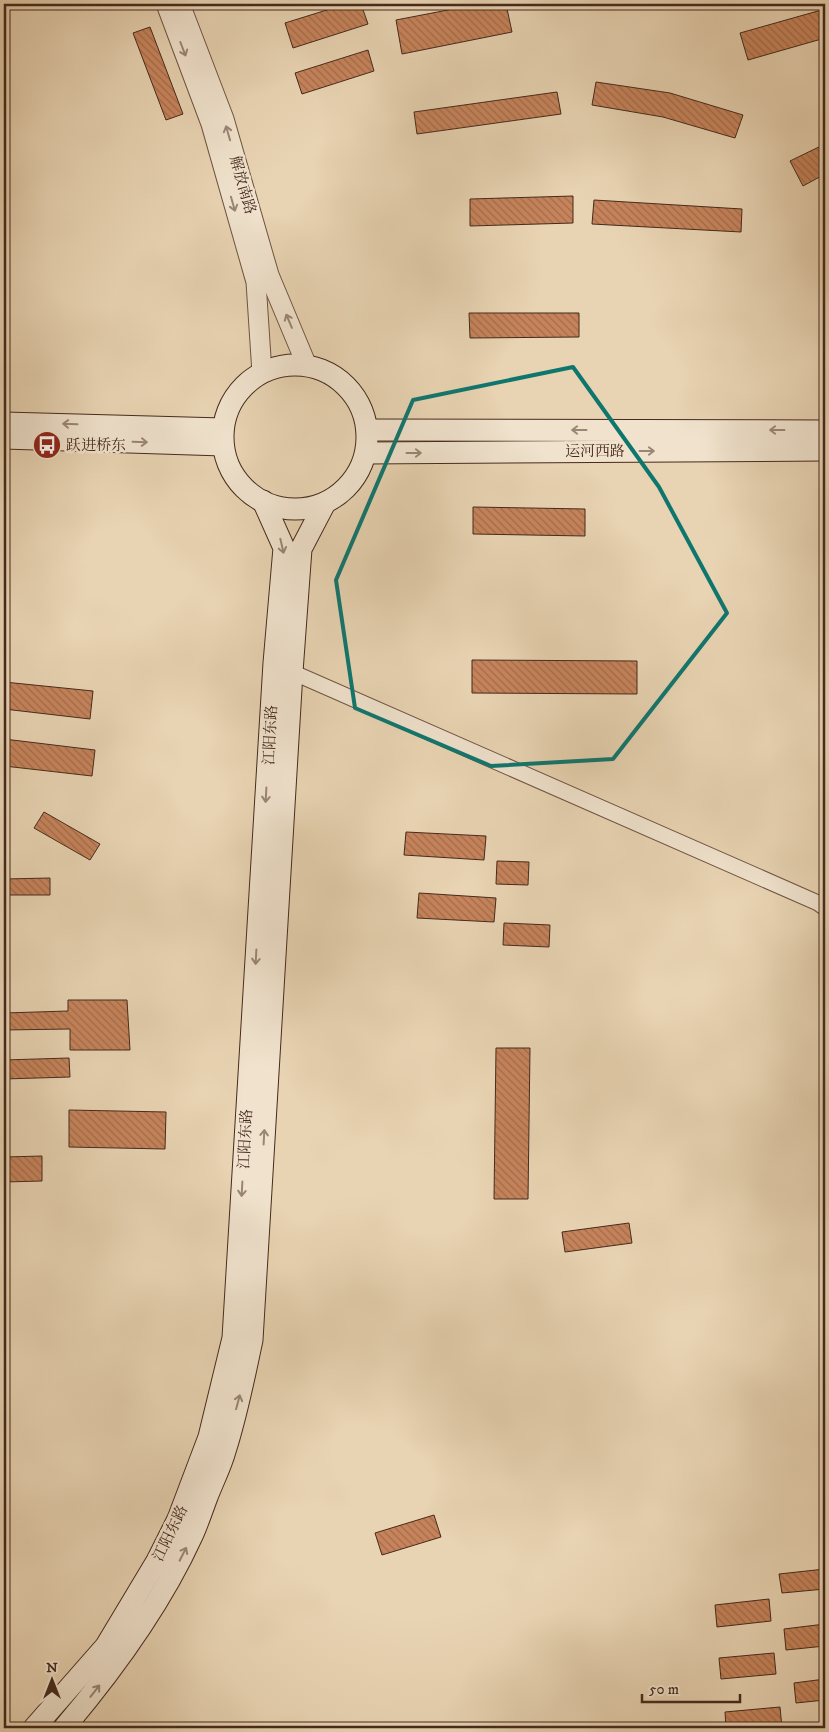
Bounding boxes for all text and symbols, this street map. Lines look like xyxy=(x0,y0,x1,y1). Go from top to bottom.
one-way arrow xyxy=(179,41,188,57)
one-way arrow xyxy=(223,126,233,142)
street label: 解放南路 xyxy=(225,154,260,217)
one-way arrow xyxy=(229,195,239,211)
one-way arrow xyxy=(283,314,293,329)
one-way arrow xyxy=(62,420,78,429)
one-way arrow xyxy=(571,425,588,435)
one-way arrow xyxy=(769,425,785,435)
bus stop icon: 跃进桥东 xyxy=(32,430,62,460)
place label: 跃进桥东 xyxy=(66,436,126,455)
one-way arrow xyxy=(132,438,148,447)
street label: 运河西路 xyxy=(565,442,625,461)
one-way arrow xyxy=(638,446,655,456)
one-way arrow xyxy=(406,448,422,457)
one-way arrow xyxy=(278,538,287,554)
street label: 江阳东路 xyxy=(259,705,282,765)
one-way arrow xyxy=(262,787,271,803)
one-way arrow xyxy=(252,949,261,965)
street label: 江阳东路 xyxy=(234,1109,257,1169)
one-way arrow xyxy=(259,1129,268,1145)
one-way arrow xyxy=(238,1181,247,1197)
one-way arrow xyxy=(234,1395,244,1411)
street label: 江阳东路 xyxy=(149,1502,192,1564)
one-way arrow xyxy=(178,1547,188,1562)
north arrow xyxy=(28,1654,78,1704)
text: N xyxy=(46,1659,58,1677)
scale bar xyxy=(642,1672,739,1704)
text: 50 m xyxy=(649,1680,679,1699)
one-way arrow xyxy=(90,1685,101,1698)

